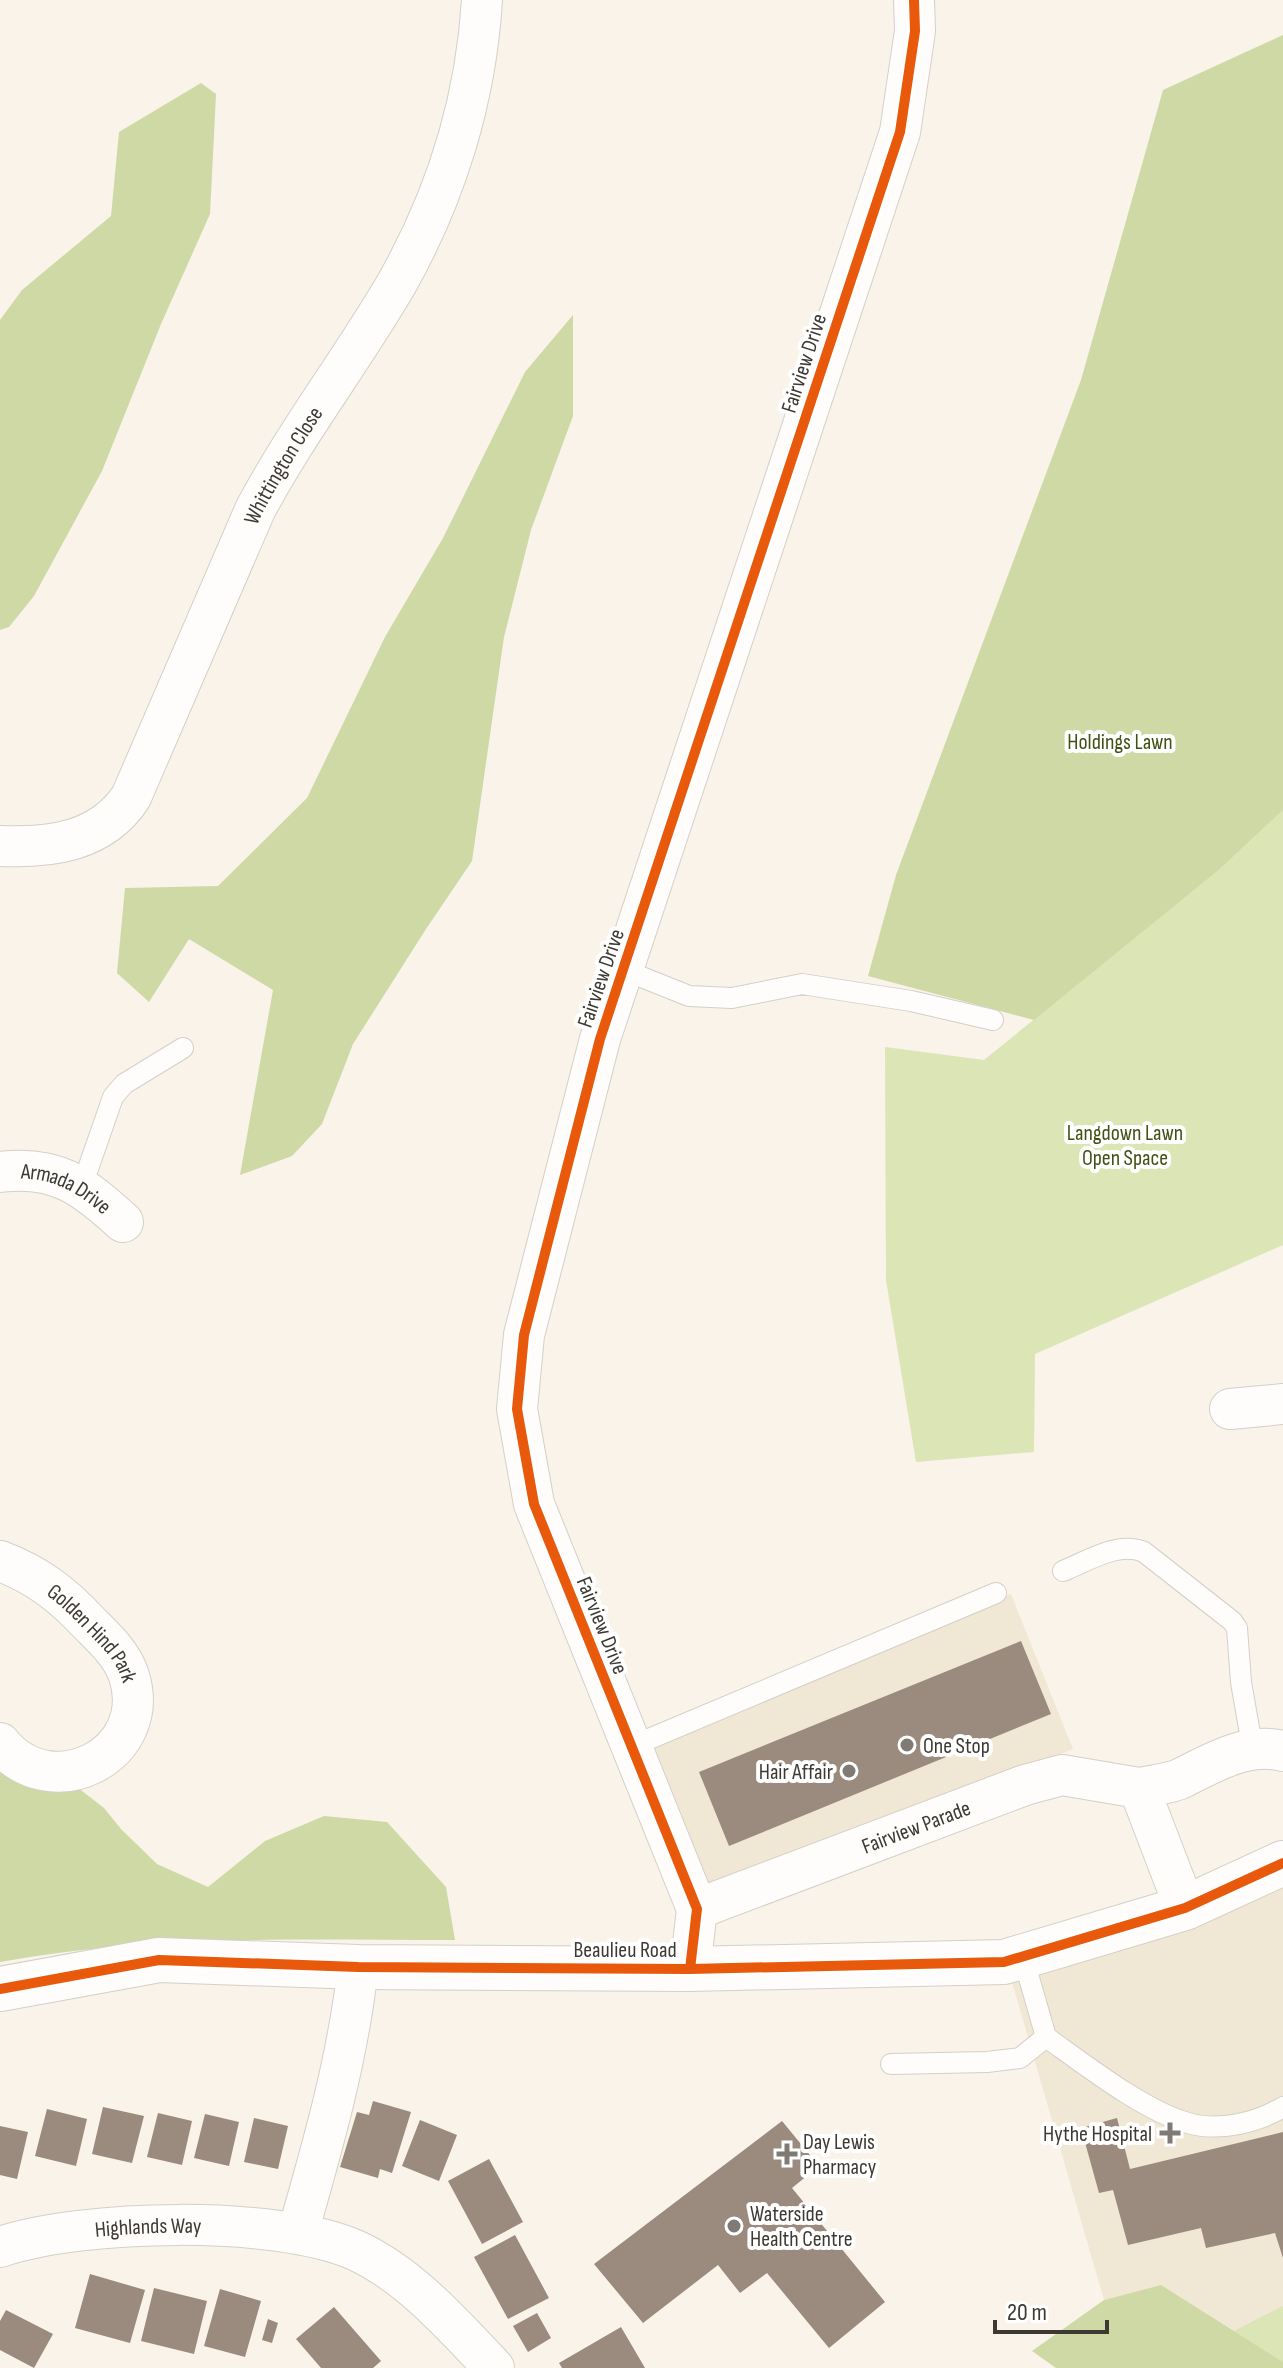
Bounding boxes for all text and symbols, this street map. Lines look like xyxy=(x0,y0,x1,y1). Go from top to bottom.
street label: Fairview Drive xyxy=(776,310,833,416)
street label: Whittington Close xyxy=(238,402,329,529)
park label: Holdings Lawn xyxy=(1067,729,1173,756)
street label: Fairview Drive xyxy=(572,926,631,1031)
park label: Langdown Lawn Open Space xyxy=(1067,1120,1183,1172)
street label: Armada Drive xyxy=(19,1159,116,1220)
street label: Fairview Drive xyxy=(570,1573,633,1678)
street label: Golden Hind Park xyxy=(41,1579,142,1686)
place label: One Stop xyxy=(923,1733,990,1760)
marker: One Stop xyxy=(898,1736,916,1754)
place label: Hair Affair xyxy=(759,1759,833,1786)
marker: Hair Affair xyxy=(840,1762,858,1780)
street label: Fairview Parade xyxy=(858,1795,975,1860)
street label: Beaulieu Road xyxy=(573,1937,677,1964)
place label: Hythe Hospital xyxy=(1043,2121,1152,2148)
marker: Hythe Hospital xyxy=(1159,2122,1181,2144)
place label: Day Lewis Pharmacy xyxy=(803,2129,877,2181)
marker: Day Lewis Pharmacy xyxy=(778,2145,796,2163)
place label: Waterside Health Centre xyxy=(750,2201,853,2253)
street label: Highlands Way xyxy=(94,2213,202,2244)
marker: Waterside Health Centre xyxy=(725,2217,743,2235)
scale bar xyxy=(995,2284,1107,2334)
text: 20 m xyxy=(1007,2298,1047,2327)

